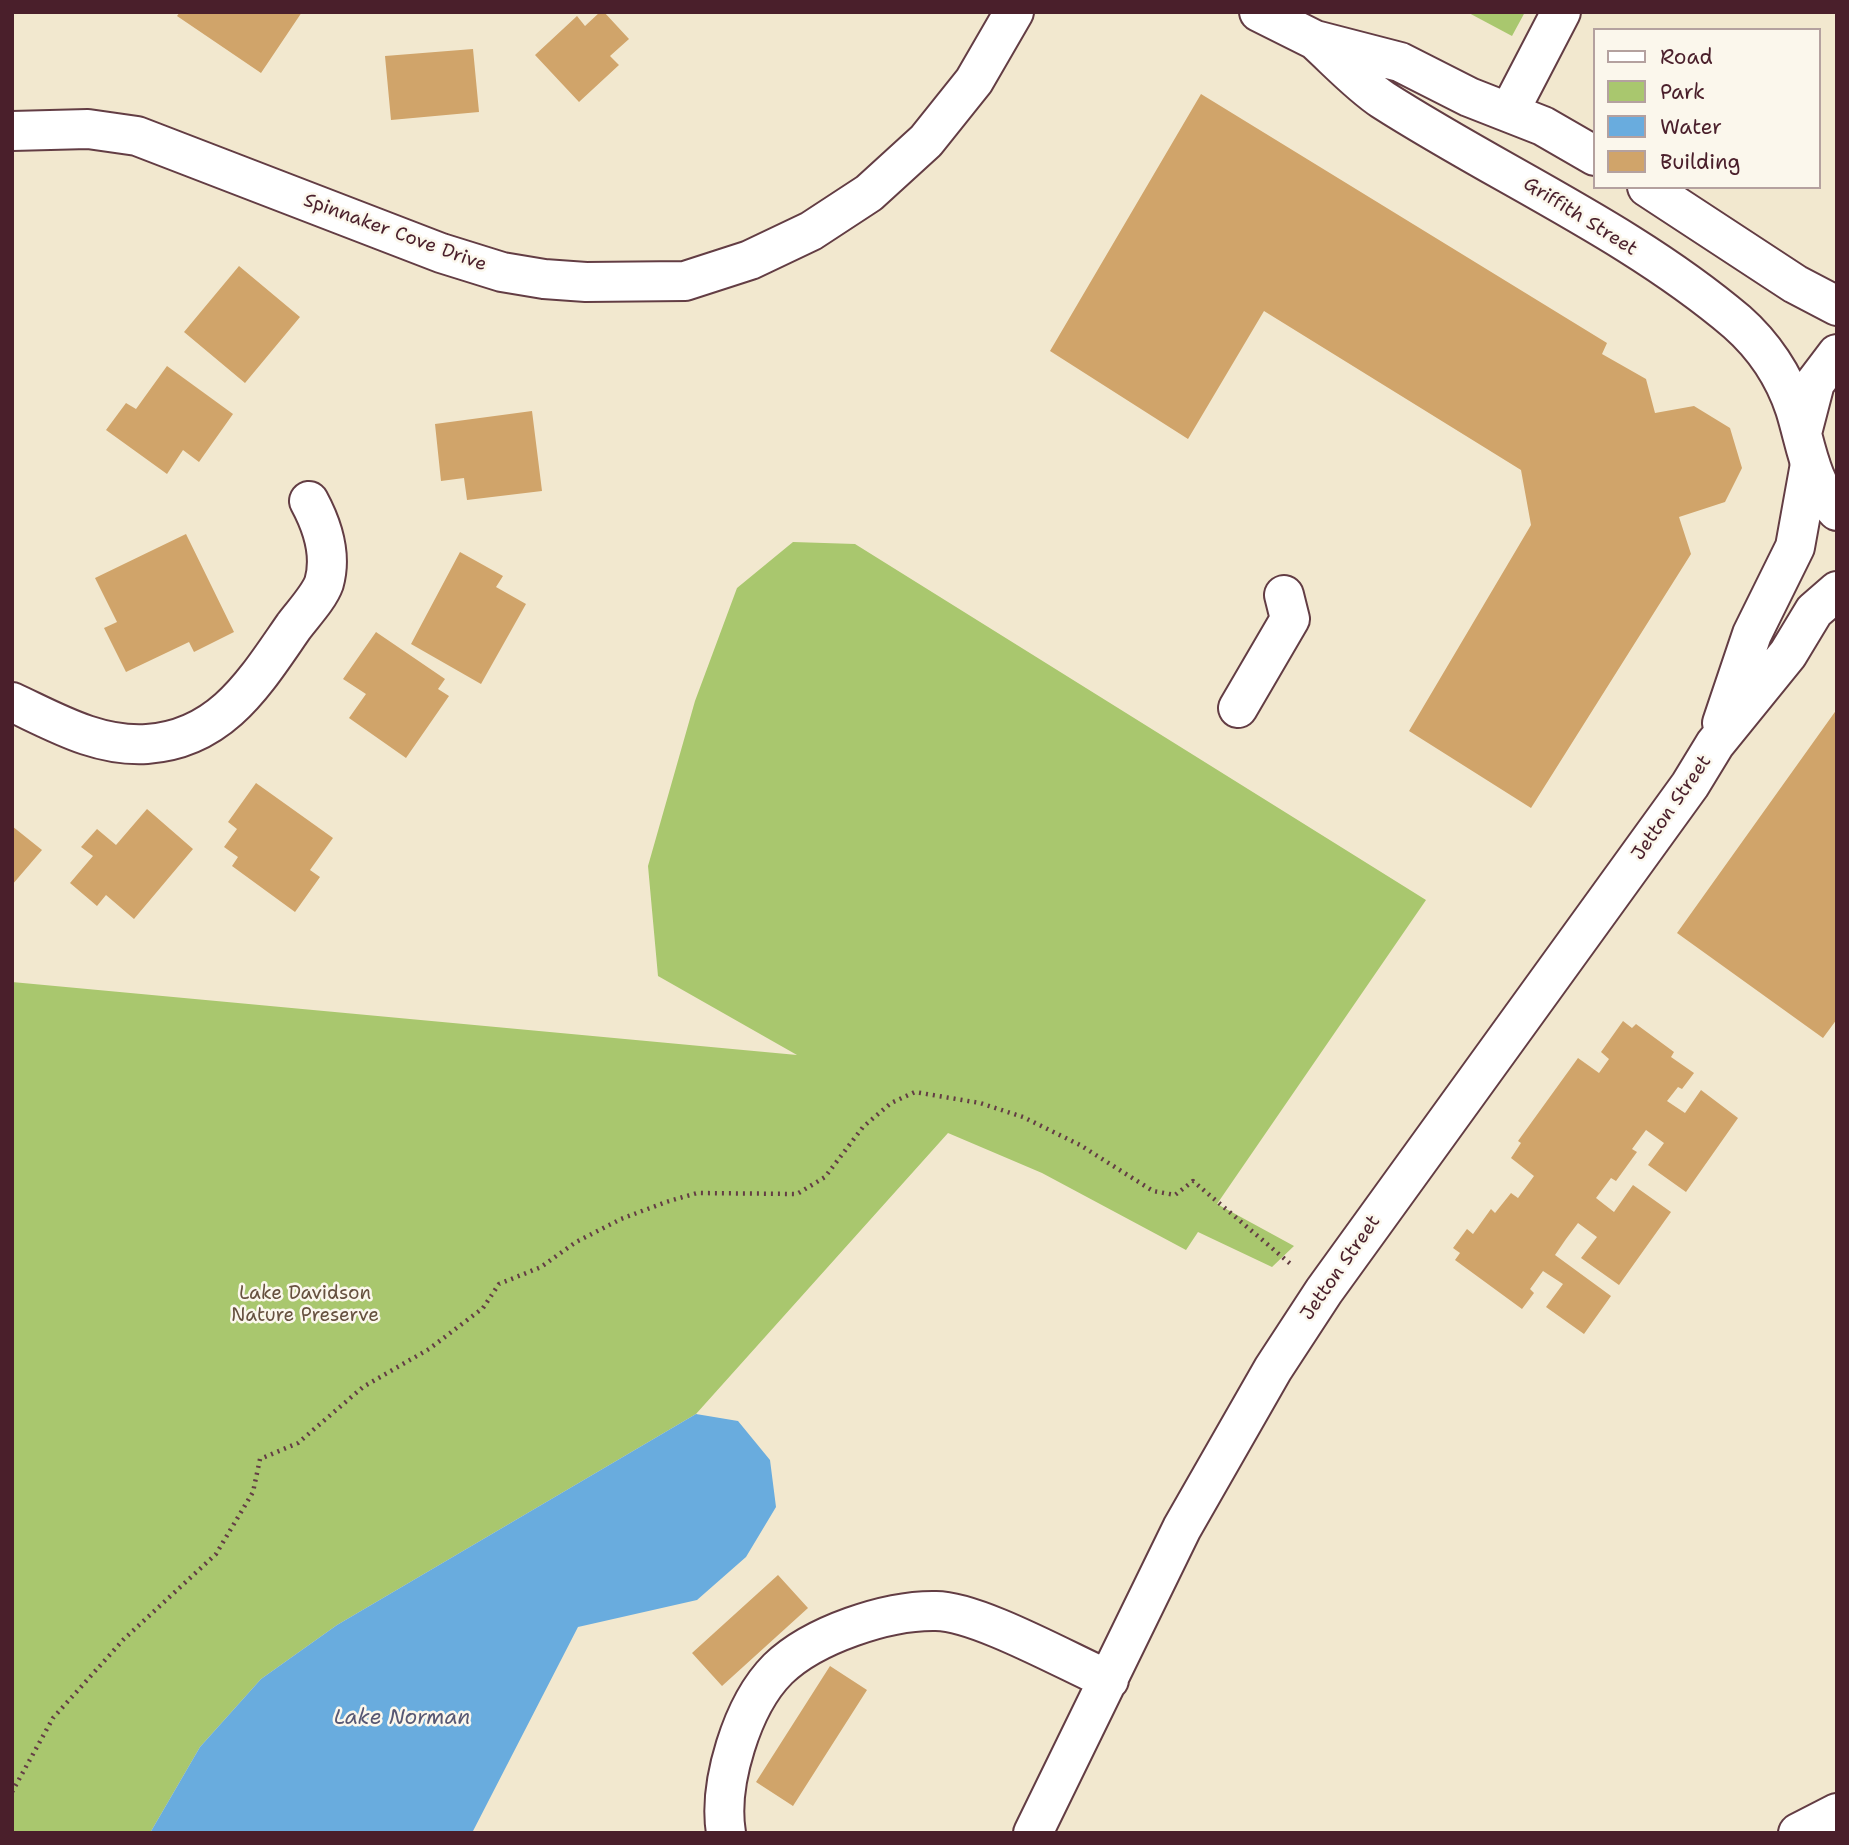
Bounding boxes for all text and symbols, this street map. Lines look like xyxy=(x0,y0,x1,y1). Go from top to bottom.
legend xyxy=(1594,28,1821,189)
text: Road xyxy=(1660,43,1713,71)
text: Park xyxy=(1660,78,1705,106)
text: Water xyxy=(1660,113,1722,141)
text: Building xyxy=(1660,148,1740,176)
street label: Griffith Street xyxy=(1519,173,1641,261)
street label: Spinnaker Cove Drive xyxy=(300,189,490,277)
street label: Jetton Street xyxy=(1627,751,1717,865)
street label: Jetton Street xyxy=(1296,1211,1386,1325)
park label: Lake Davidson Nature Preserve xyxy=(231,1283,379,1327)
water label: Lake Norman xyxy=(334,1706,470,1732)

